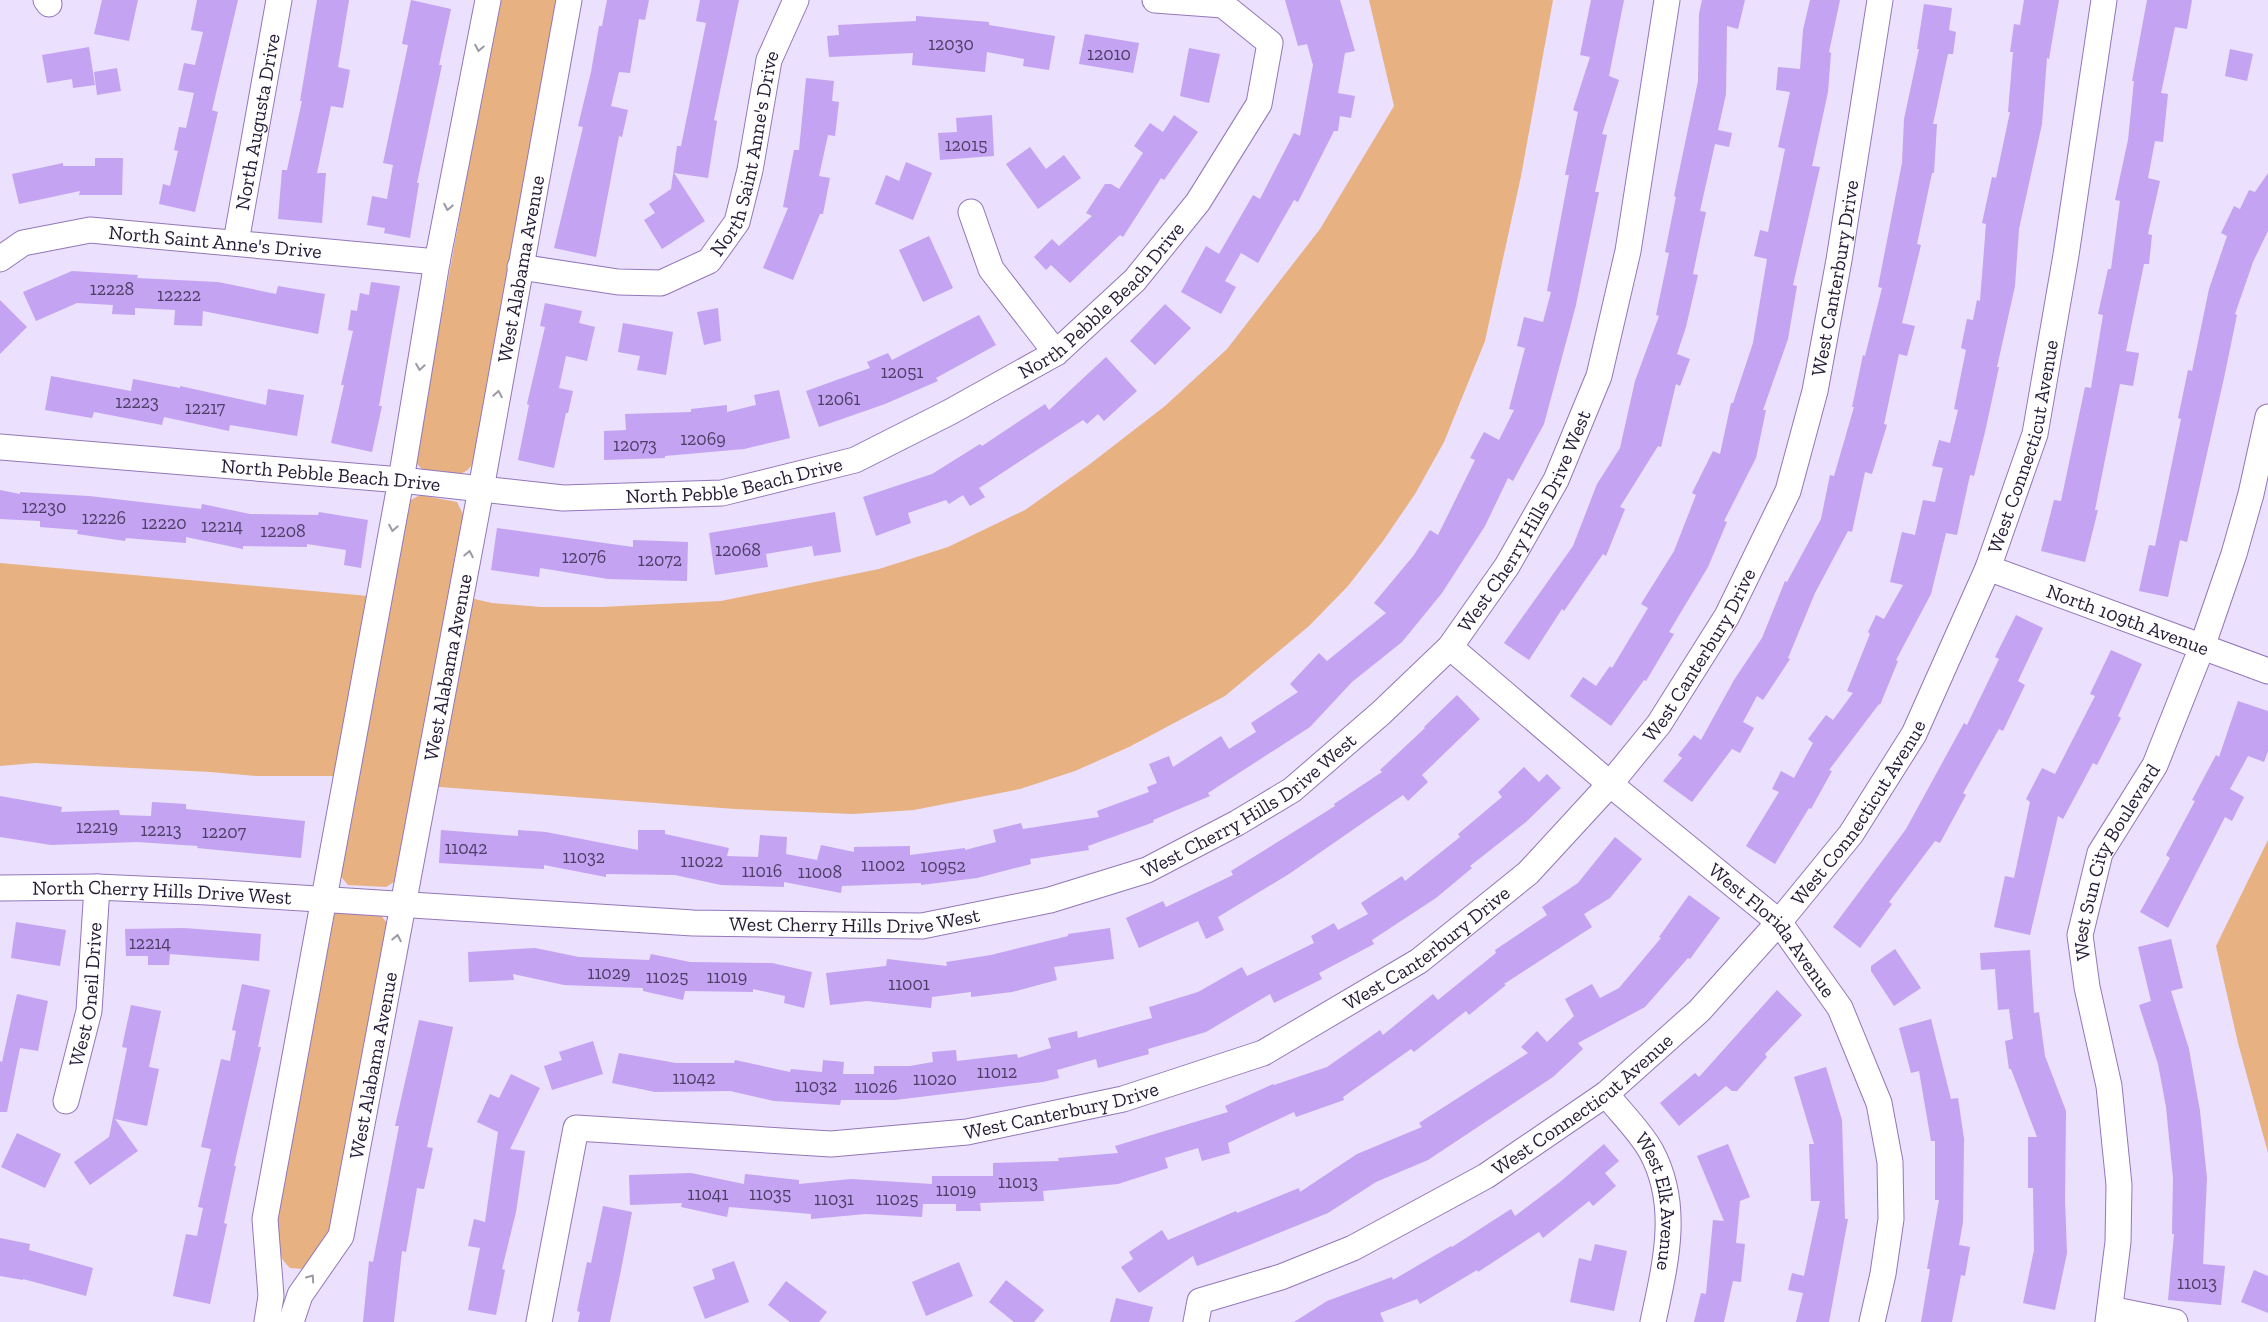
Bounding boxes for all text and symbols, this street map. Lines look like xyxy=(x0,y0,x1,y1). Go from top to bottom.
street label: North Augusta Drive xyxy=(230,32,285,212)
house number: 12030 xyxy=(928,33,974,55)
one-way arrow xyxy=(474,43,484,52)
house number: 12010 xyxy=(1087,43,1131,65)
street label: North Saint Anne's Drive xyxy=(704,46,784,261)
house number: 12015 xyxy=(945,134,987,156)
street label: West Alabama Avenue xyxy=(492,173,549,364)
street label: West Canterbury Drive xyxy=(1806,178,1863,378)
one-way arrow xyxy=(443,203,453,212)
street label: North Pebble Beach Drive xyxy=(1014,217,1189,384)
street label: North Saint Anne's Drive xyxy=(107,220,323,263)
house number: 12228 xyxy=(90,278,134,300)
house number: 12222 xyxy=(157,284,201,306)
street label: West Connecticut Avenue xyxy=(1982,338,2063,556)
house number: 12051 xyxy=(881,361,923,383)
one-way arrow xyxy=(415,363,425,372)
house number: 12061 xyxy=(817,388,861,410)
one-way arrow xyxy=(492,390,502,399)
house number: 12223 xyxy=(115,391,159,413)
house number: 12217 xyxy=(185,397,226,419)
street label: West Cherry Hills Drive West xyxy=(1452,406,1596,637)
house number: 12069 xyxy=(680,428,726,450)
house number: 12073 xyxy=(613,434,657,456)
street label: North Pebble Beach Drive xyxy=(625,452,845,508)
street label: North Pebble Beach Drive xyxy=(220,453,442,496)
house number: 12230 xyxy=(22,496,66,518)
house number: 12226 xyxy=(82,507,126,529)
house number: 12220 xyxy=(141,512,187,534)
house number: 12214 xyxy=(201,515,243,537)
house number: 12208 xyxy=(260,520,306,542)
one-way arrow xyxy=(388,523,398,532)
house number: 12068 xyxy=(715,539,761,561)
house number: 12076 xyxy=(562,546,606,568)
house number: 12072 xyxy=(638,549,682,571)
one-way arrow xyxy=(463,550,474,559)
street label: West Canterbury Drive xyxy=(1637,564,1761,747)
street label: West Alabama Avenue xyxy=(418,572,477,763)
street label: North 109th Avenue xyxy=(2043,579,2213,660)
street label: West Connecticut Avenue xyxy=(1786,716,1931,910)
street label: West Cherry Hills Drive West xyxy=(1137,728,1361,883)
street label: West Sun City Boulevard xyxy=(2068,759,2165,962)
house number: 12219 xyxy=(76,816,118,838)
house number: 12213 xyxy=(140,819,182,841)
house number: 12207 xyxy=(202,821,247,843)
house number: 11042 xyxy=(444,837,488,859)
house number: 11032 xyxy=(563,846,605,868)
house number: 11022 xyxy=(681,850,723,872)
house number: 11002 xyxy=(861,854,905,876)
house number: 10952 xyxy=(920,855,966,877)
street label: West Florida Avenue xyxy=(1704,858,1841,1002)
house number: 11016 xyxy=(742,860,782,882)
house number: 11008 xyxy=(798,861,842,883)
street label: North Cherry Hills Drive West xyxy=(32,875,293,909)
street label: West Canterbury Drive xyxy=(1339,881,1514,1015)
street label: West Cherry Hills Drive West xyxy=(729,902,982,938)
street label: West Oneil Drive xyxy=(63,921,107,1069)
house number: 12214 xyxy=(129,932,171,954)
one-way arrow xyxy=(391,933,402,942)
house number: 11029 xyxy=(587,962,631,984)
house number: 11025 xyxy=(646,966,688,988)
house number: 11019 xyxy=(707,966,747,988)
street label: West Alabama Avenue xyxy=(344,970,402,1161)
house number: 11001 xyxy=(888,973,930,995)
street label: West Connecticut Avenue xyxy=(1487,1028,1678,1180)
house number: 11012 xyxy=(977,1061,1017,1083)
house number: 11042 xyxy=(672,1067,716,1089)
house number: 11020 xyxy=(913,1068,957,1090)
house number: 11032 xyxy=(795,1075,837,1097)
house number: 11026 xyxy=(854,1076,898,1098)
street label: West Canterbury Drive xyxy=(962,1076,1161,1144)
street label: West Elk Avenue xyxy=(1630,1127,1680,1272)
house number: 11013 xyxy=(998,1171,1038,1193)
house number: 11019 xyxy=(936,1179,976,1201)
house number: 11041 xyxy=(688,1183,728,1205)
house number: 11035 xyxy=(749,1183,791,1205)
house number: 11031 xyxy=(814,1188,854,1210)
house number: 11025 xyxy=(876,1188,918,1210)
house number: 11013 xyxy=(2177,1272,2217,1294)
one-way arrow xyxy=(305,1274,314,1284)

